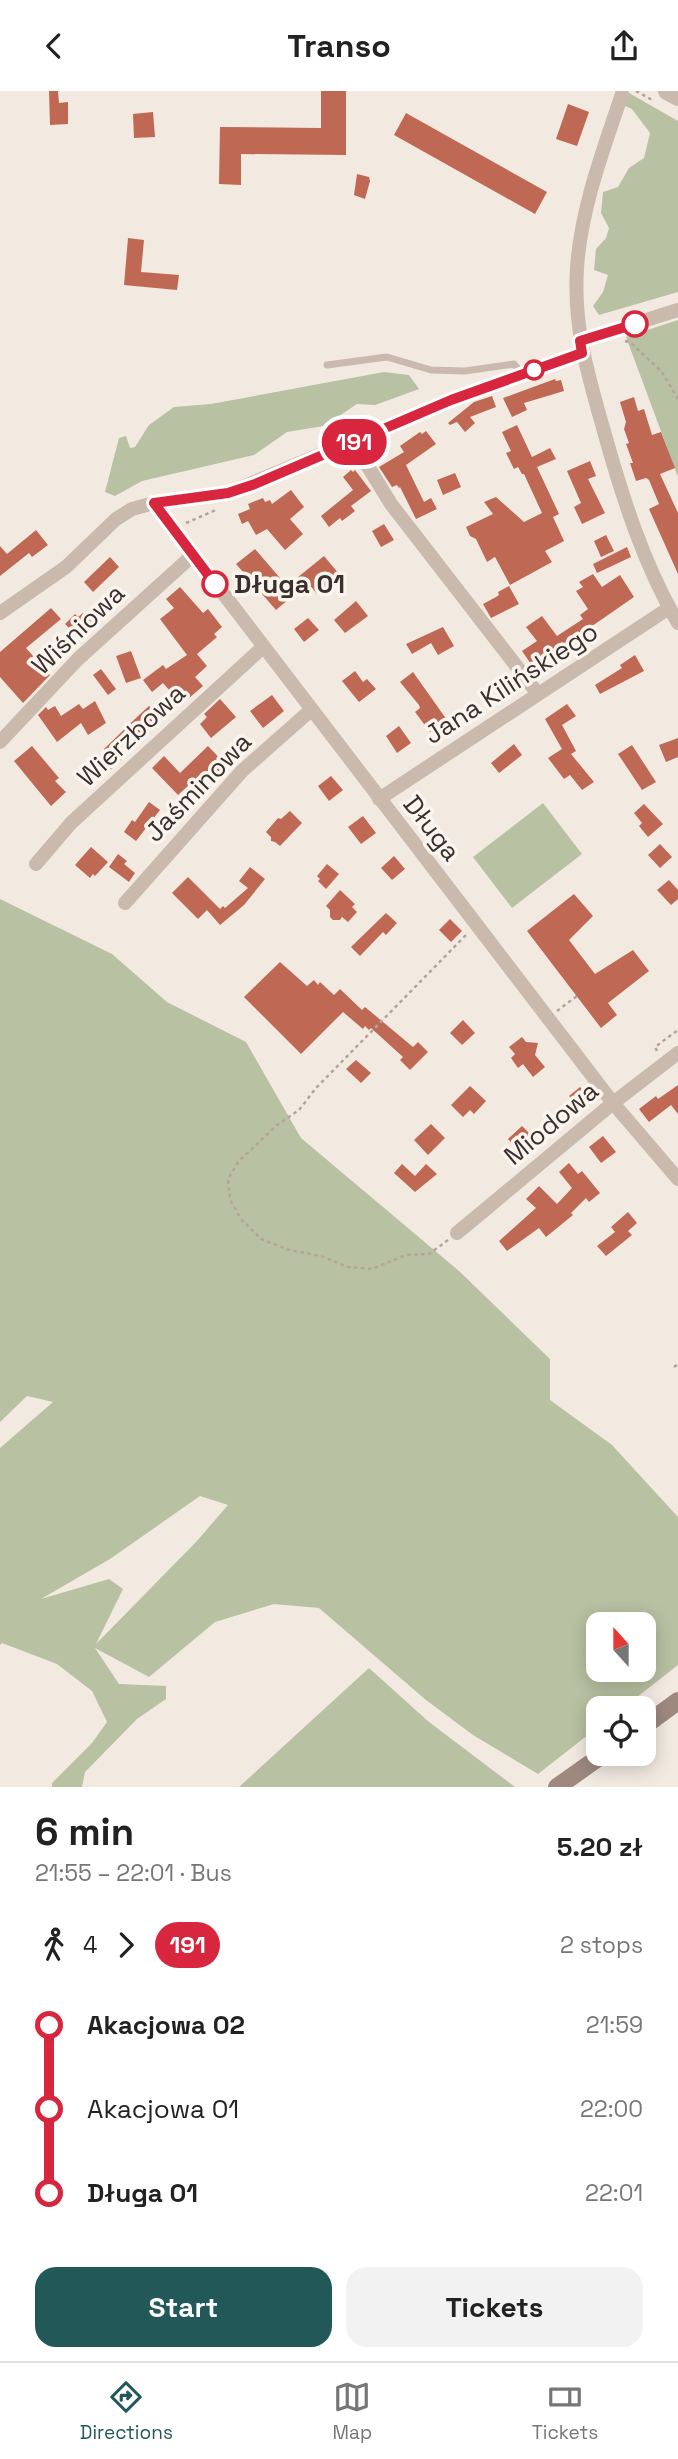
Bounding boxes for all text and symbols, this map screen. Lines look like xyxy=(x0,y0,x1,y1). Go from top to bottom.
text: Transo xyxy=(287,26,391,66)
icon: back xyxy=(35,27,73,65)
icon: share xyxy=(605,27,643,65)
unlabelled marker xyxy=(622,311,648,337)
unlabelled marker xyxy=(524,360,544,380)
line badge: 191 xyxy=(314,419,394,465)
text: 191 xyxy=(336,426,372,457)
place label: Długa 01 xyxy=(234,567,345,601)
marker: Długa 01 xyxy=(202,571,228,597)
street label: Wiśniowa xyxy=(24,576,132,682)
street label: Jana Kilińskiego xyxy=(418,614,604,752)
street label: Wierzbowa xyxy=(70,676,192,794)
street label: Jaśminowa xyxy=(137,725,259,849)
street label: Długa xyxy=(396,788,468,868)
street label: Miodowa xyxy=(497,1074,605,1172)
north arrow xyxy=(586,1612,656,1682)
map controls xyxy=(586,1612,656,1766)
button: locate xyxy=(586,1696,656,1766)
text: 6 min xyxy=(35,1808,134,1856)
text: 5.20 zł xyxy=(557,1830,643,1864)
text: 21:55 – 22:01 · Bus xyxy=(35,1858,232,1888)
icon: walk xyxy=(35,1926,73,1964)
icon: forward xyxy=(107,1926,145,1964)
text: 191 xyxy=(169,1929,206,1960)
text: 4 xyxy=(83,1930,97,1960)
text: 2 stops xyxy=(560,1930,643,1960)
text: Akacjowa 02 xyxy=(87,2008,245,2042)
text: 21:59 xyxy=(586,2010,643,2040)
text: Akacjowa 01 xyxy=(87,2092,239,2126)
text: 22:00 xyxy=(580,2094,643,2124)
text: Długa 01 xyxy=(87,2176,198,2210)
text: 22:01 xyxy=(585,2178,643,2208)
button: Start xyxy=(35,2267,332,2347)
button: Tickets xyxy=(346,2267,643,2347)
tab: Directions xyxy=(80,2378,173,2445)
tab: Map xyxy=(333,2378,372,2445)
tab: Tickets xyxy=(532,2378,598,2445)

